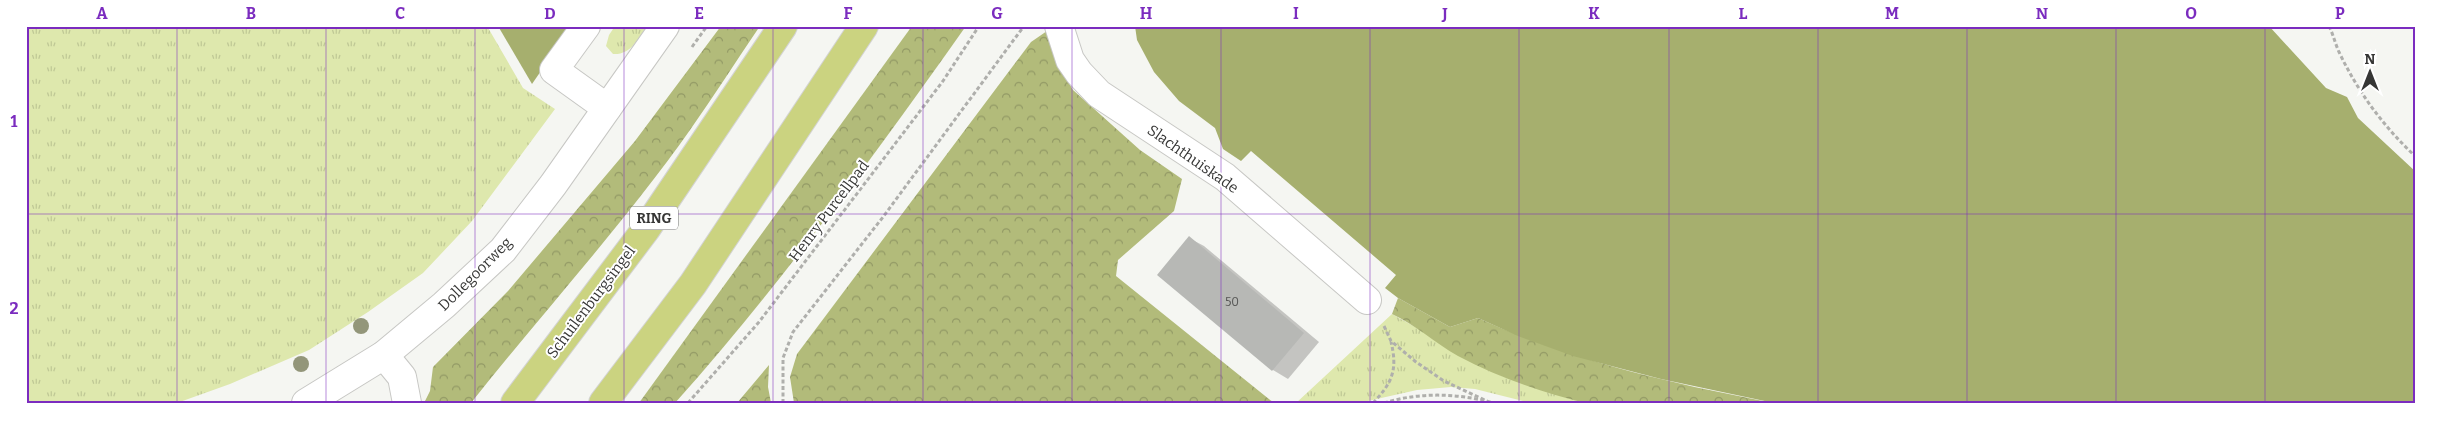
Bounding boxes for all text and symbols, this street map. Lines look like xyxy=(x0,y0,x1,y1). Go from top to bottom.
text: A xyxy=(96,4,108,23)
text: B xyxy=(246,4,256,23)
text: C xyxy=(395,4,405,23)
text: D xyxy=(544,4,556,23)
text: E xyxy=(694,4,704,23)
text: F xyxy=(844,4,853,23)
text: G xyxy=(991,4,1003,23)
text: H xyxy=(1140,4,1153,23)
text: I xyxy=(1293,4,1299,23)
text: J xyxy=(1441,4,1448,23)
text: K xyxy=(1588,4,1600,23)
text: L xyxy=(1739,4,1748,23)
text: M xyxy=(1885,4,1899,23)
text: N xyxy=(2036,4,2048,23)
text: O xyxy=(2185,4,2197,23)
text: P xyxy=(2335,4,2345,23)
north arrow xyxy=(2344,48,2394,98)
text: N xyxy=(2365,51,2376,68)
text: 1 xyxy=(11,112,18,131)
street label: Slachthuiskade xyxy=(1144,121,1242,197)
street label: Henry Purcellpad xyxy=(785,157,873,265)
road number: RING xyxy=(630,207,678,230)
street label: Dollegoorweg xyxy=(434,233,516,315)
street label: Schuilenburgsingel xyxy=(543,242,639,362)
house number: 50 xyxy=(1225,295,1239,309)
text: 2 xyxy=(9,299,19,318)

